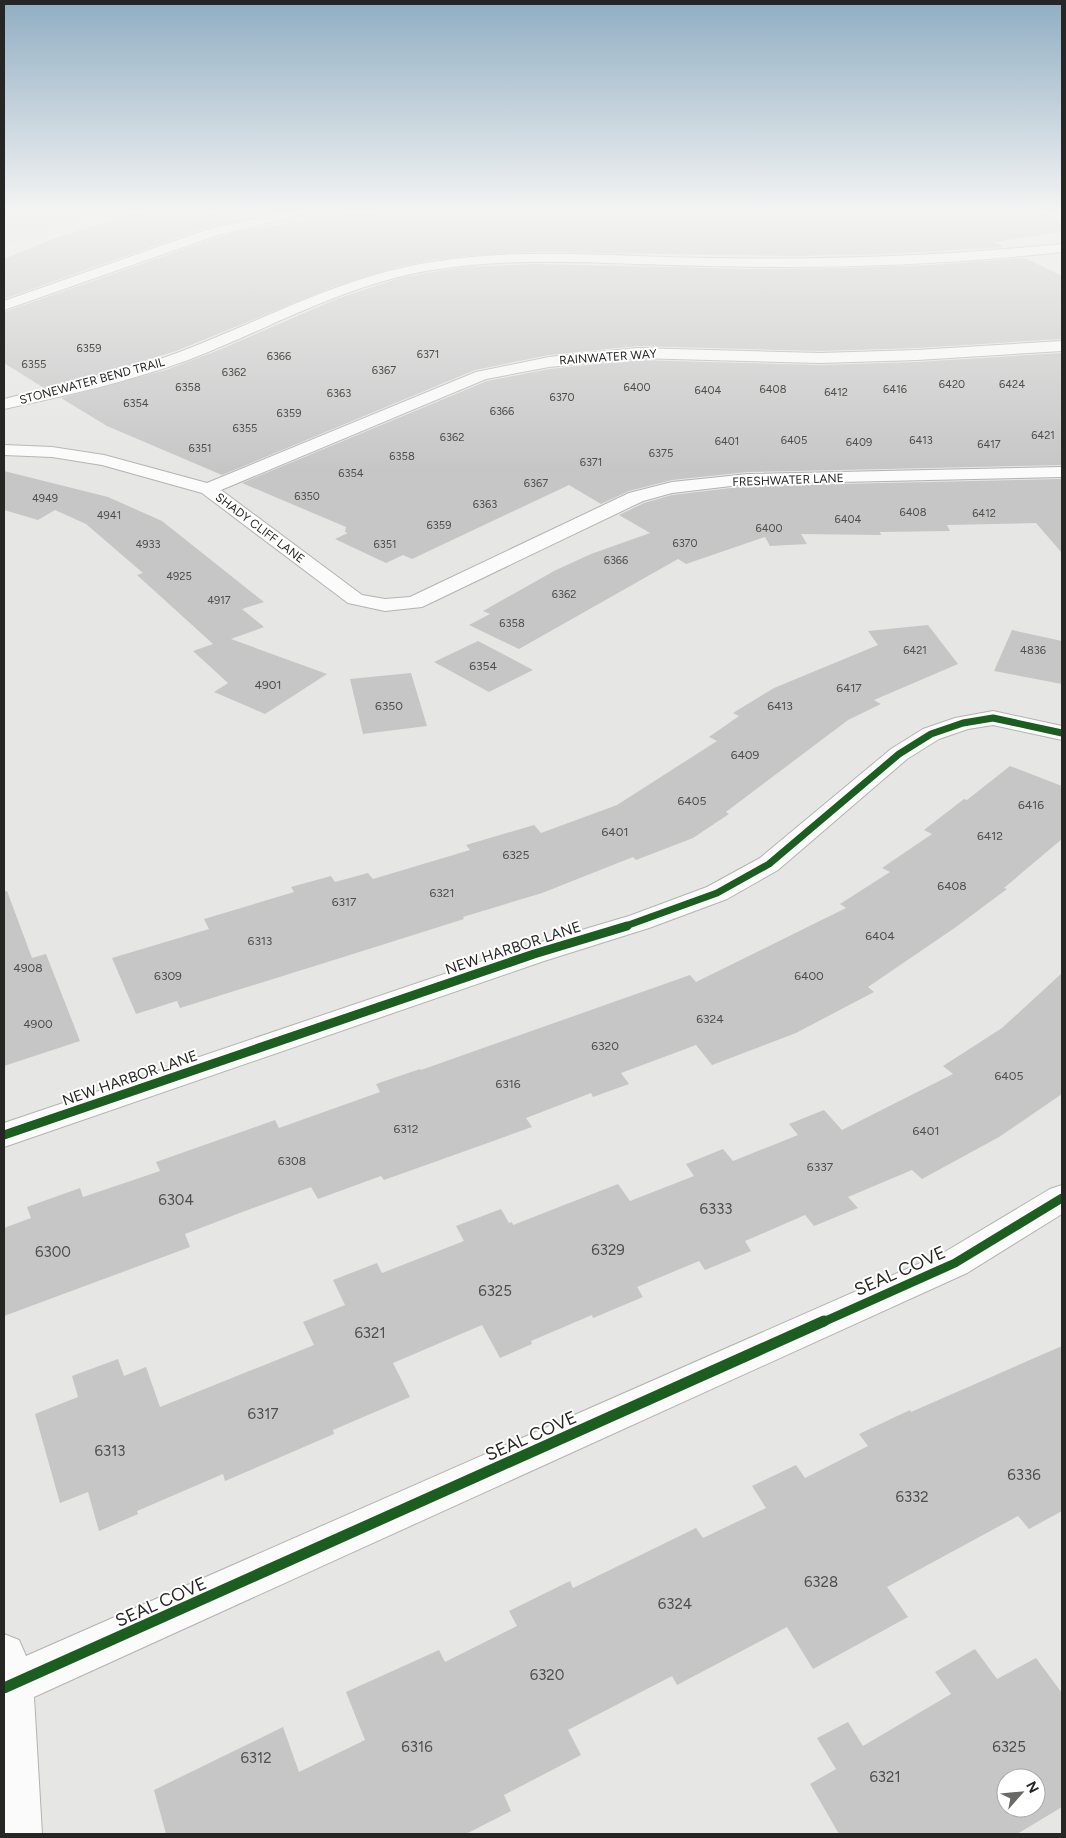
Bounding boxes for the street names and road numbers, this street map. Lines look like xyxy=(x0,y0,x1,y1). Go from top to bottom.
street label: RAINWATER WAY xyxy=(559,347,658,367)
street label: STONEWATER BEND TRAIL xyxy=(18,355,167,407)
street label: FRESHWATER LANE xyxy=(732,471,844,489)
street label: SHADY CLIFF LANE xyxy=(213,490,307,566)
street label: NEW HARBOR LANE xyxy=(443,918,583,978)
street label: NEW HARBOR LANE xyxy=(60,1046,200,1110)
street label: SEAL COVE xyxy=(851,1241,949,1301)
street label: SEAL COVE xyxy=(482,1406,580,1466)
street label: SEAL COVE xyxy=(112,1572,210,1632)

